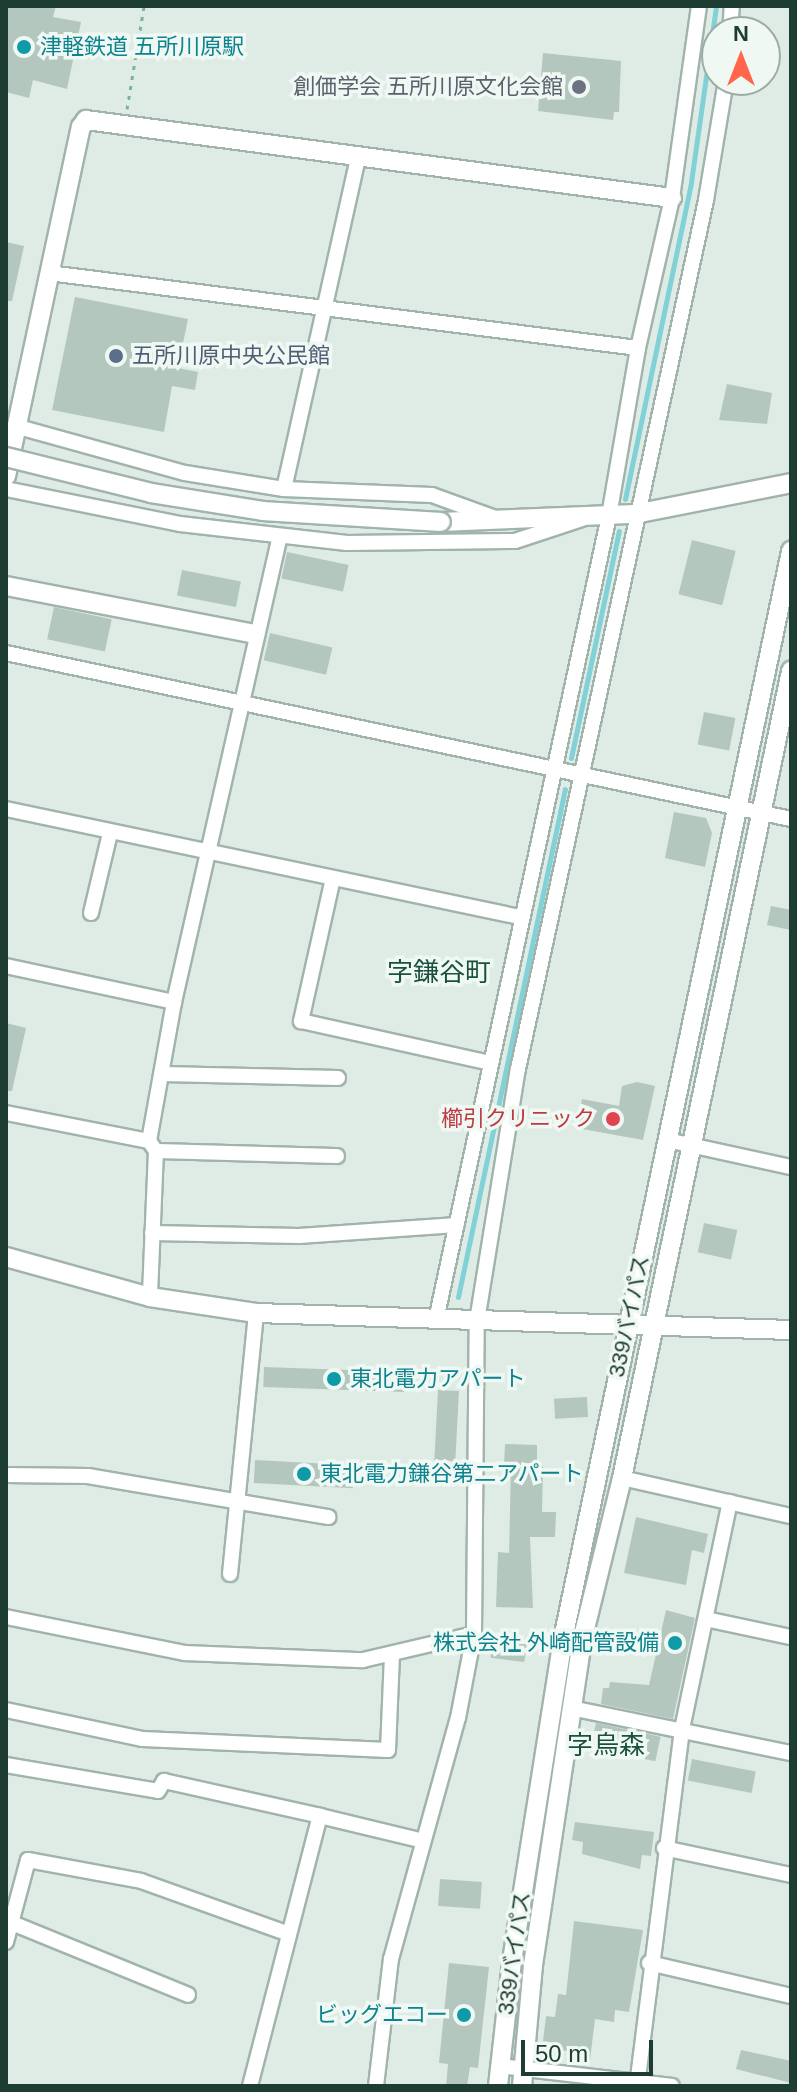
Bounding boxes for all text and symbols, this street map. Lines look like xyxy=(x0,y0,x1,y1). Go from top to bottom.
north arrow xyxy=(701,16,781,96)
text: N xyxy=(733,21,749,46)
place label: 津軽鉄道 五所川原駅 xyxy=(40,34,244,60)
marker: 津軽鉄道 五所川原駅 xyxy=(15,38,33,56)
place label: 創価学会 五所川原文化会館 xyxy=(293,74,563,100)
marker: 創価学会 五所川原文化会館 xyxy=(570,78,588,96)
place label: 五所川原中央公民館 xyxy=(132,343,330,369)
marker: 五所川原中央公民館 xyxy=(107,347,125,365)
district label: 字鎌谷町 xyxy=(387,957,491,989)
place label: 櫛引クリニック xyxy=(441,1106,595,1132)
marker: 櫛引クリニック xyxy=(602,1108,624,1130)
street label: 339バイパス xyxy=(603,1252,655,1380)
place label: 東北電力アパート xyxy=(350,1366,526,1392)
marker: 東北電力アパート xyxy=(325,1370,343,1388)
place label: 東北電力鎌谷第二アパート xyxy=(320,1461,584,1487)
marker: 東北電力鎌谷第二アパート xyxy=(295,1465,313,1483)
place label: 株式会社 外崎配管設備 xyxy=(433,1630,659,1656)
marker: 株式会社 外崎配管設備 xyxy=(666,1634,684,1652)
district label: 字烏森 xyxy=(567,1730,645,1762)
street label: 339バイパス xyxy=(492,1889,536,2017)
place label: ビッグエコー xyxy=(316,2002,448,2028)
marker: ビッグエコー xyxy=(455,2006,473,2024)
scale bar xyxy=(525,2024,657,2074)
text: 50 m xyxy=(535,2040,588,2067)

